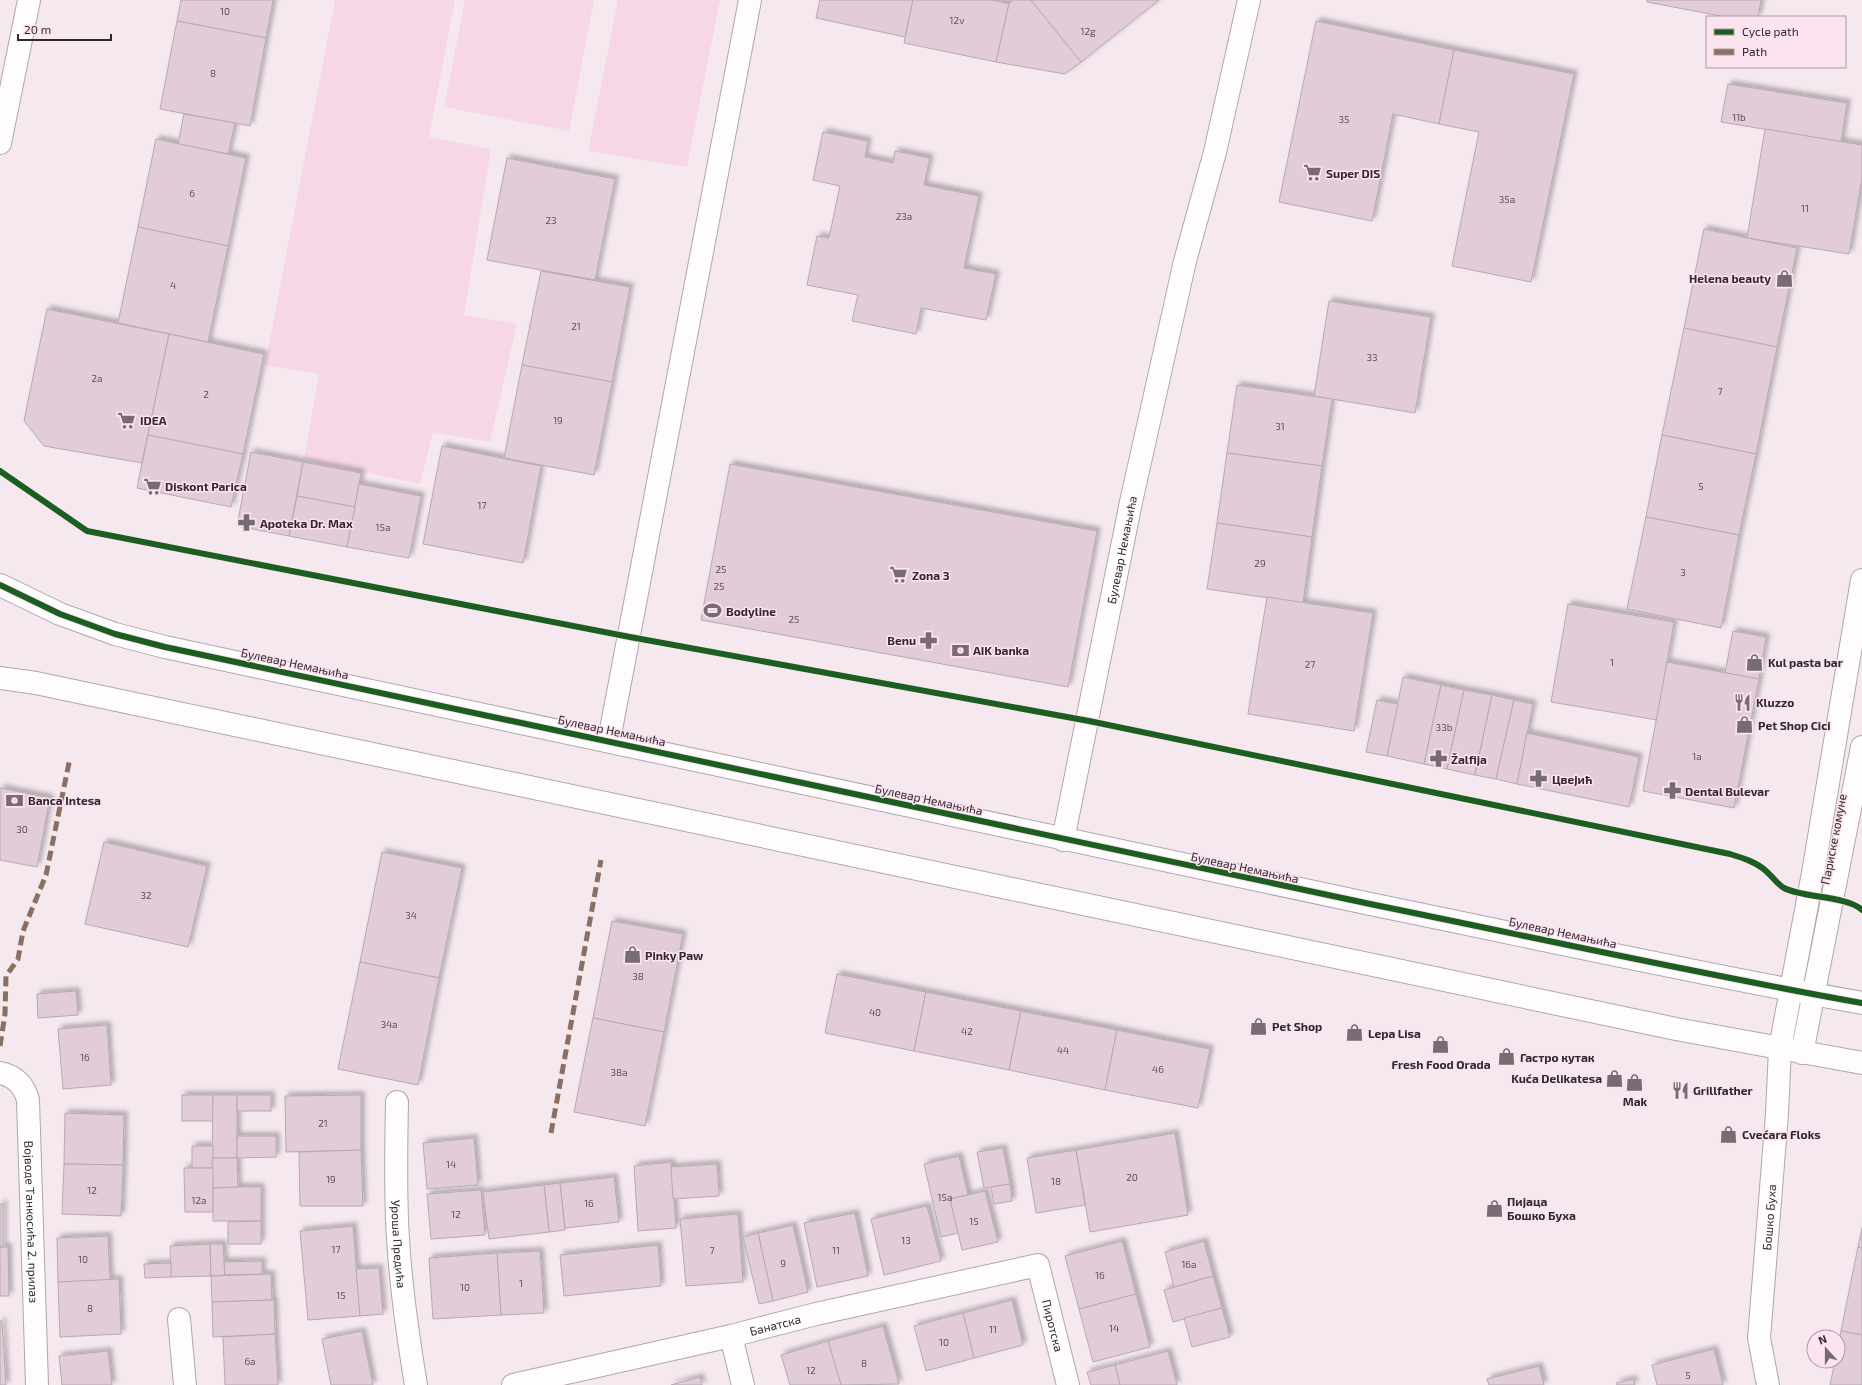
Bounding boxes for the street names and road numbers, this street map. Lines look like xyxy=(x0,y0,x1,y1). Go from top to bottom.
street label: Булевар Немањића xyxy=(1104,494,1139,605)
street label: Булевар Немањића xyxy=(240,645,350,682)
street label: Булевар Немањића xyxy=(557,712,667,749)
street label: Булевар Немањића xyxy=(874,781,984,818)
street label: Париске комуне xyxy=(1817,792,1850,886)
street label: Булевар Немањића xyxy=(1190,849,1300,886)
street label: Булевар Немањића xyxy=(1508,914,1618,951)
street label: Војводе Танкосића 2. прилаз xyxy=(22,1140,41,1303)
street label: Бошко Буха xyxy=(1759,1184,1778,1251)
street label: Уроша Предића xyxy=(389,1200,409,1289)
street label: Пиротска xyxy=(1040,1298,1066,1353)
street label: Банатска xyxy=(748,1311,802,1338)

